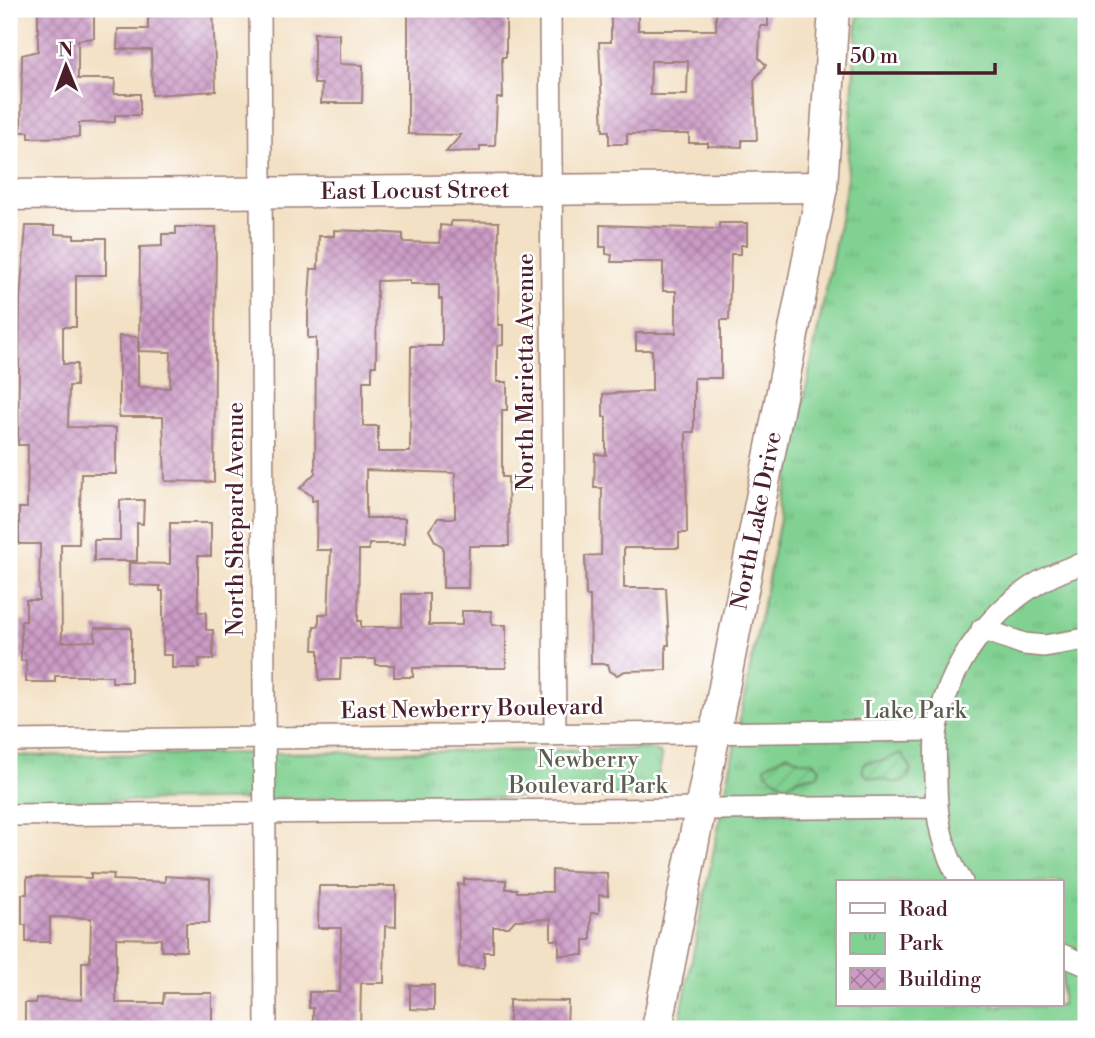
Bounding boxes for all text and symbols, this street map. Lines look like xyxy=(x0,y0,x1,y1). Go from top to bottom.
north arrow xyxy=(32,32,102,102)
scale bar xyxy=(839,32,995,76)
text: N xyxy=(58,38,73,62)
text: 50 m xyxy=(850,44,898,70)
street label: East Locust Street xyxy=(320,176,510,206)
street label: North Marietta Avenue xyxy=(512,253,540,491)
street label: North Shepard Avenue xyxy=(222,402,250,636)
street label: North Lake Drive xyxy=(725,429,788,612)
street label: East Newberry Boulevard xyxy=(340,693,604,725)
park label: Lake Park xyxy=(864,697,967,725)
park label: Newberry Boulevard Park xyxy=(508,746,668,800)
legend xyxy=(836,880,1064,1006)
text: Road xyxy=(899,897,948,923)
text: Park xyxy=(899,931,944,957)
text: Building xyxy=(898,967,981,993)

